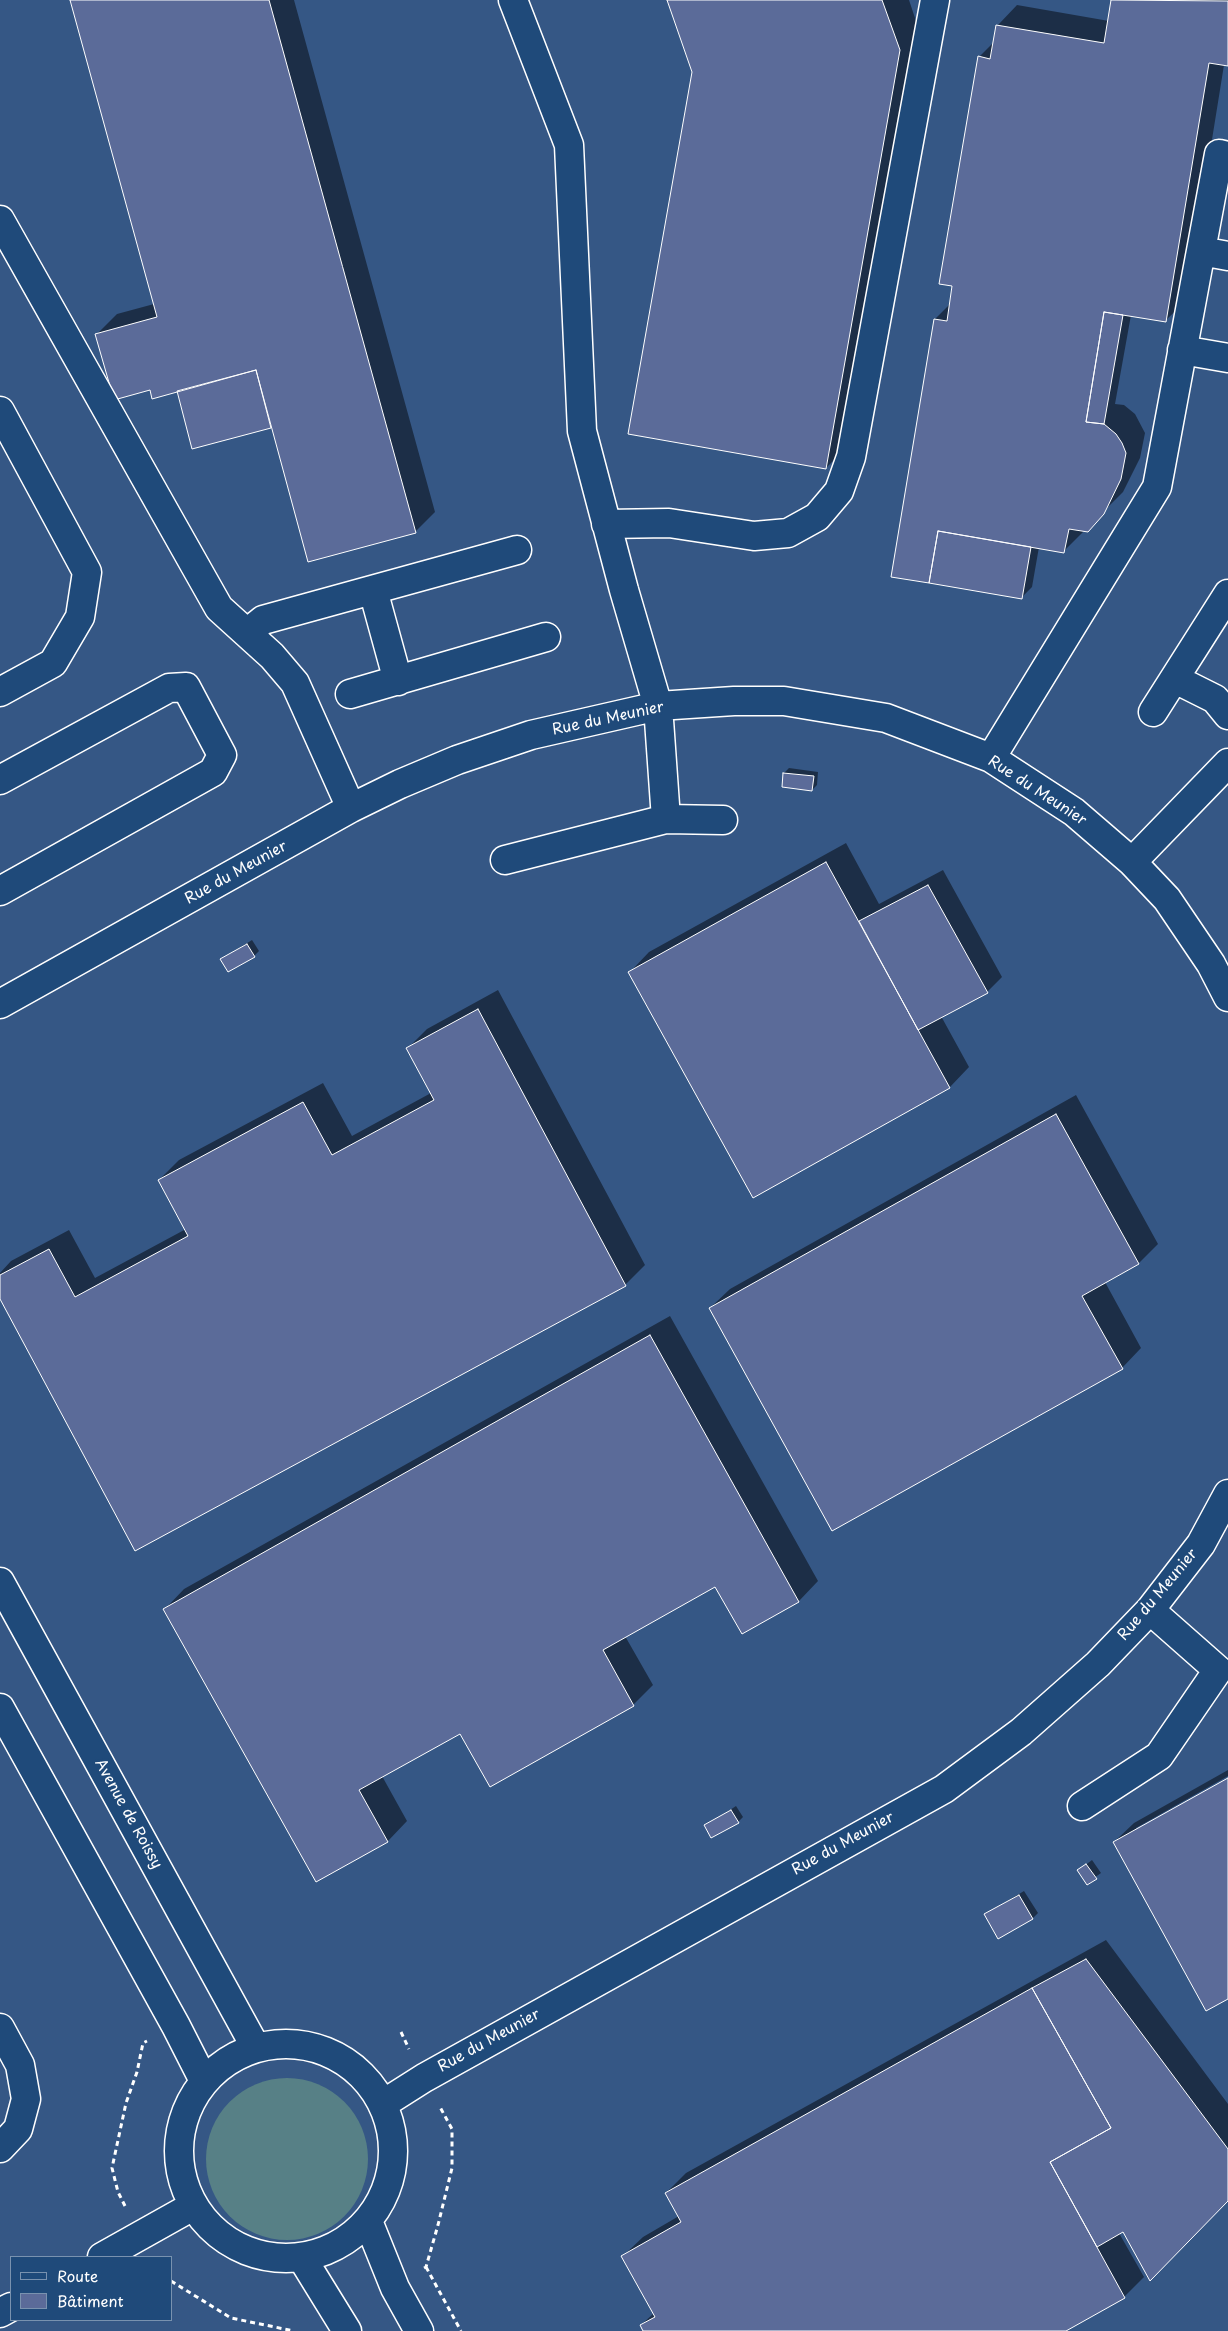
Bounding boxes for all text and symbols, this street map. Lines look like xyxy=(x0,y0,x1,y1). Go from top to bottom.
street label: Rue du Meunier xyxy=(550,698,666,740)
street label: Rue du Meunier xyxy=(984,752,1090,830)
street label: Rue du Meunier xyxy=(182,838,290,908)
street label: Rue du Meunier xyxy=(1115,1546,1201,1644)
street label: Avenue de Roissy xyxy=(90,1756,166,1872)
street label: Rue du Meunier xyxy=(789,1809,897,1879)
street label: Rue du Meunier xyxy=(435,2006,543,2076)
legend xyxy=(10,2256,172,2321)
text: Route xyxy=(57,2264,98,2287)
text: Bâtiment xyxy=(57,2289,124,2312)

